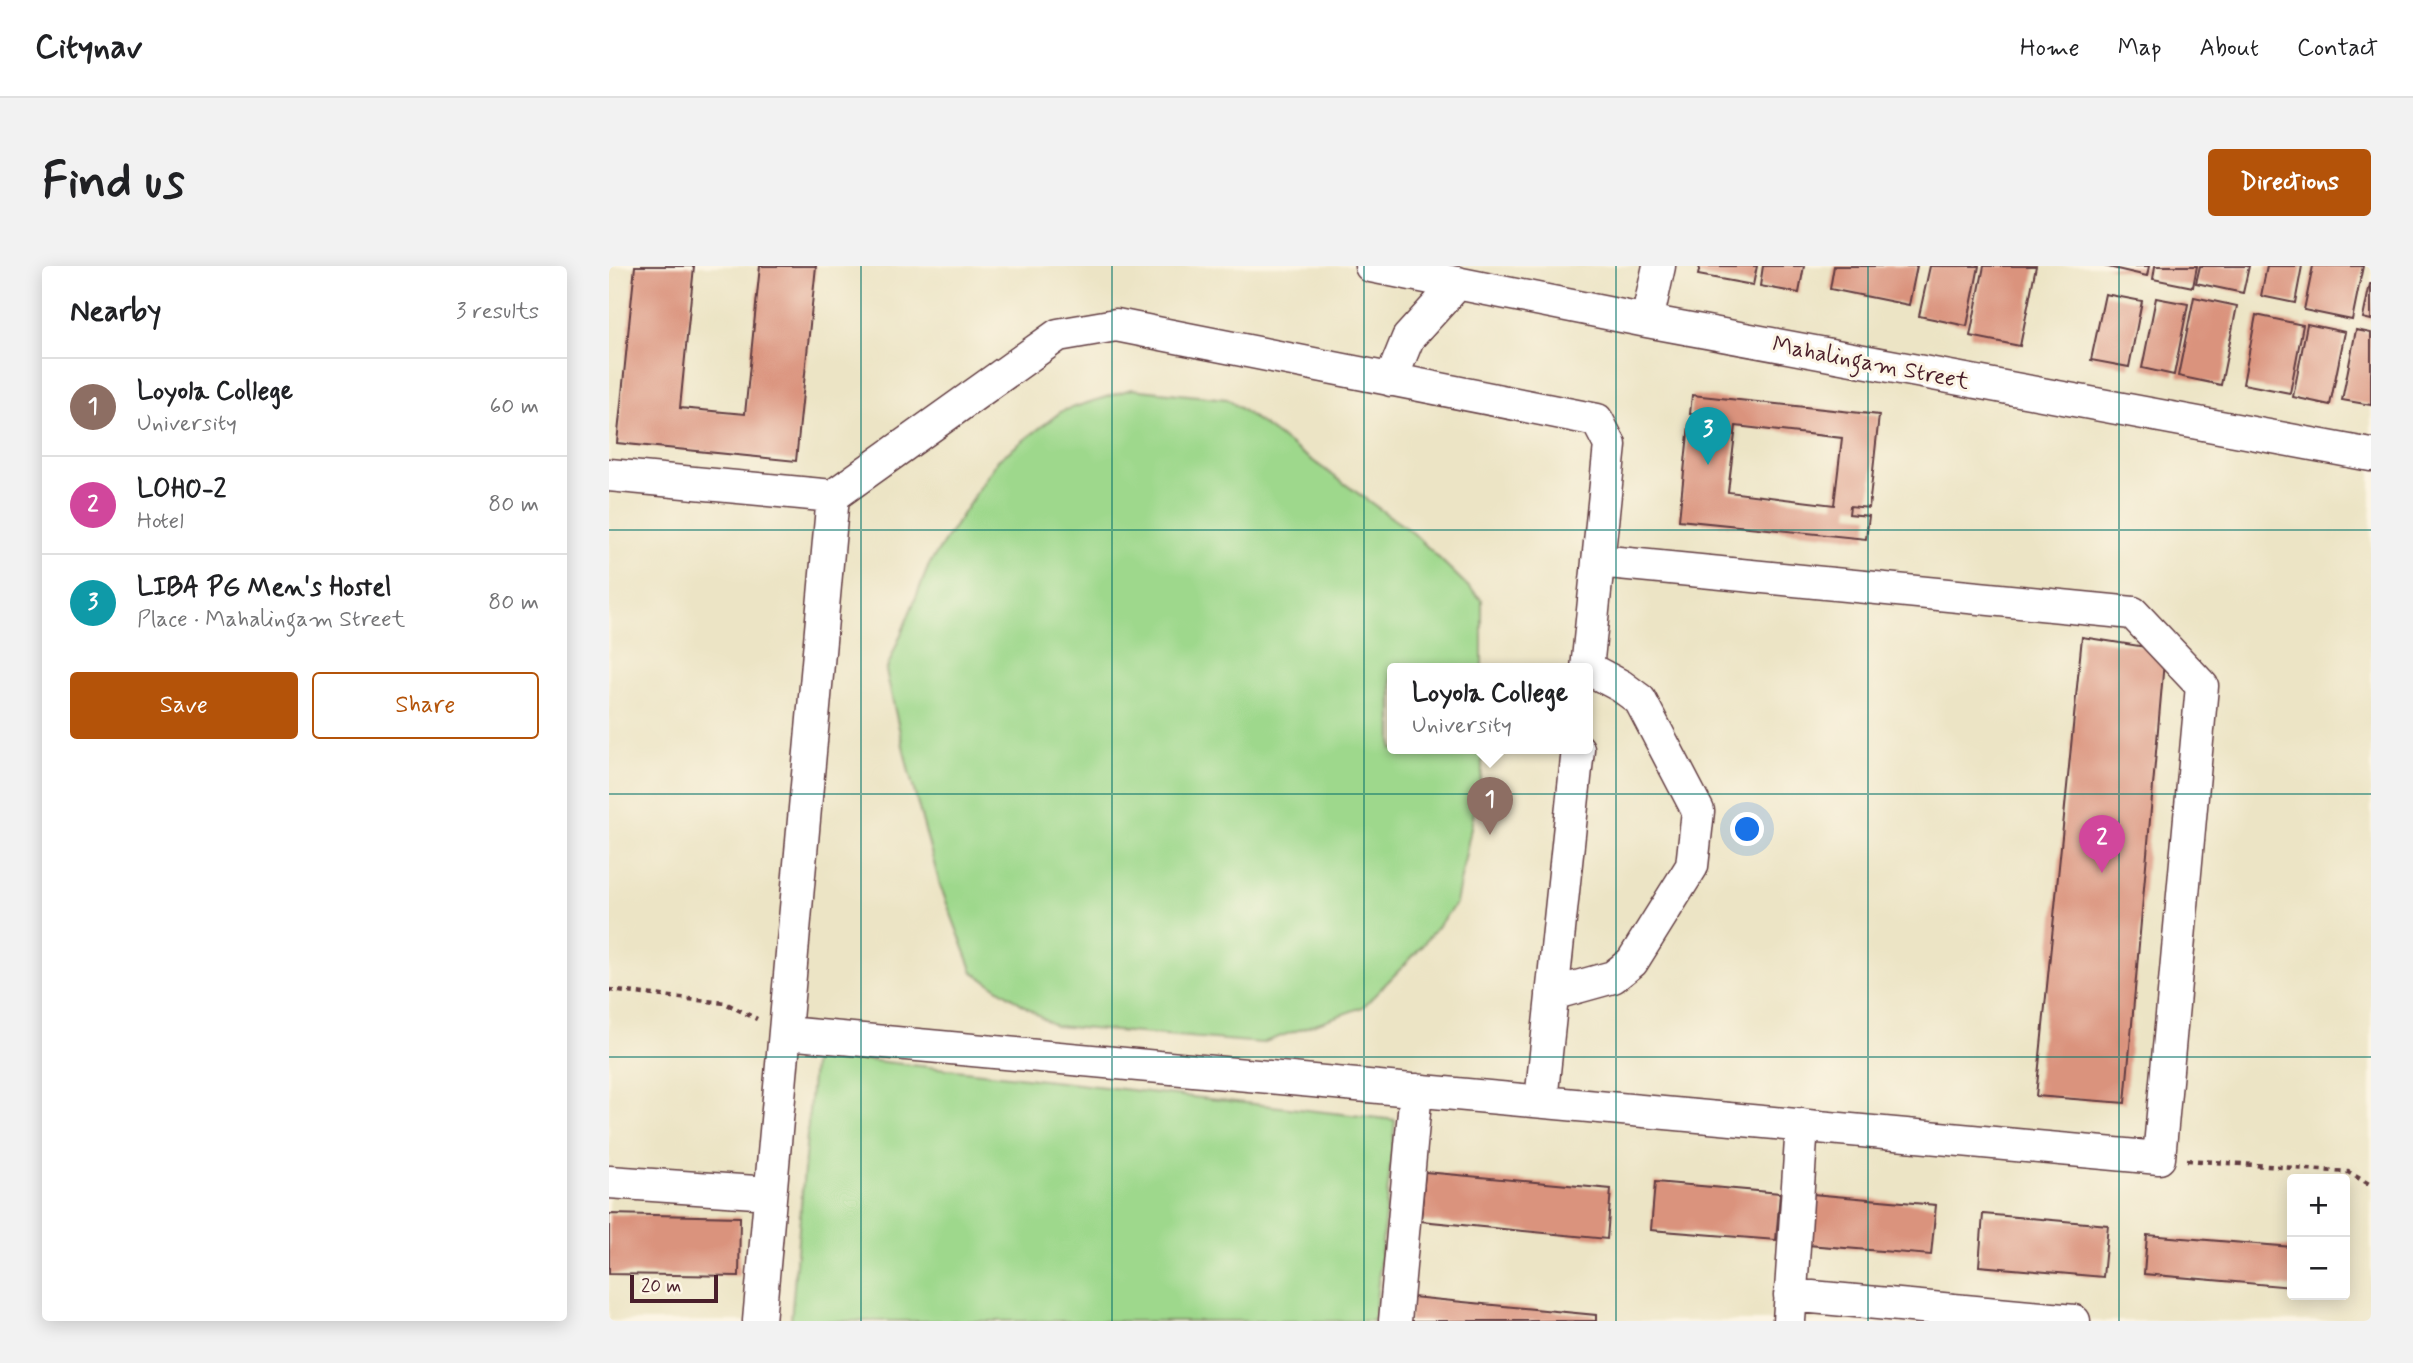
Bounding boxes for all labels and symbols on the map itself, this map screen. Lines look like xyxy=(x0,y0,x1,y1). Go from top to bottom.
street label: Mahalingam Street xyxy=(1769,330,1972,400)
pin: 3 xyxy=(1685,407,1731,465)
pin: 1 xyxy=(1467,777,1513,835)
your location xyxy=(1730,812,1764,846)
pin: 2 xyxy=(2079,815,2125,873)
scale bar xyxy=(630,1272,717,1304)

